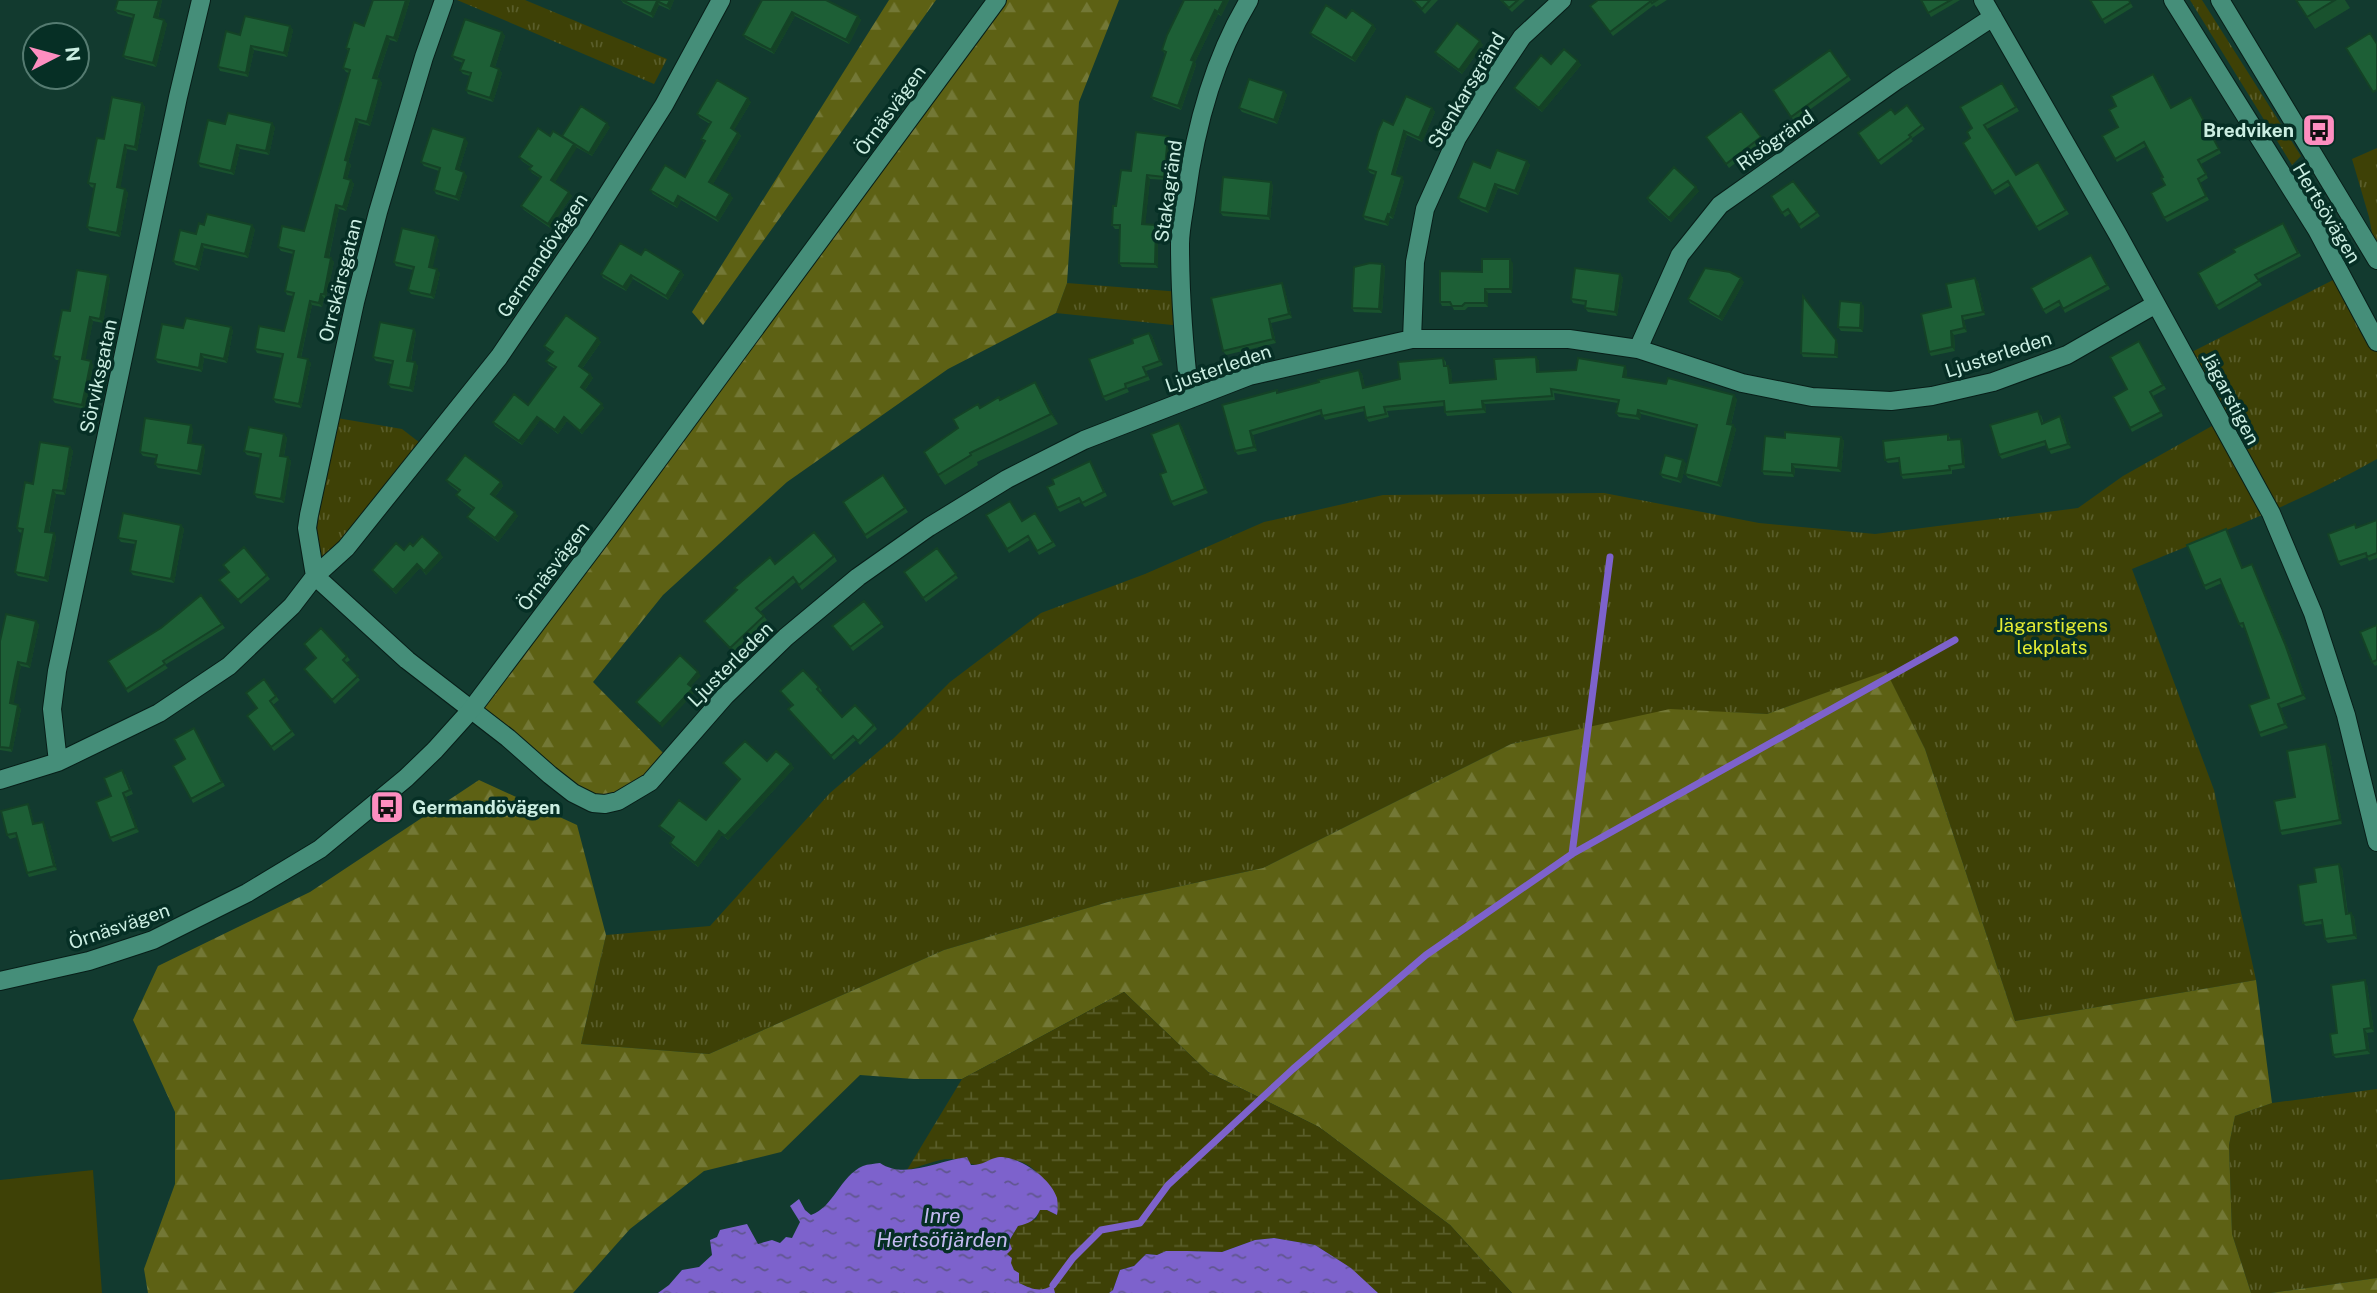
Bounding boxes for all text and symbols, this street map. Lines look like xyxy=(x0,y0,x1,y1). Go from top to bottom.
north arrow xyxy=(21,21,91,91)
street label: Stenkarsgränd xyxy=(1423,28,1509,152)
text: N xyxy=(61,46,85,63)
street label: Örnäsvägen xyxy=(850,61,930,159)
street label: Risögränd xyxy=(1732,105,1818,175)
bus stop icon: Bredviken xyxy=(2300,111,2338,149)
place label: Bredviken xyxy=(2203,119,2294,141)
street label: Stakagränd xyxy=(1150,139,1186,243)
street label: Hertsövägen xyxy=(2288,159,2366,267)
street label: Germandövägen xyxy=(492,189,592,321)
street label: Orrskärsgatan xyxy=(314,216,366,344)
street label: Sörviksgatan xyxy=(75,317,121,435)
street label: Ljusterleden xyxy=(1942,326,2054,382)
street label: Ljusterleden xyxy=(1162,340,1274,396)
street label: Jägarstigen xyxy=(2197,348,2265,448)
street label: Örnäsvägen xyxy=(513,517,593,615)
park label: Jägarstigens lekplats xyxy=(1996,614,2108,658)
street label: Ljusterleden xyxy=(683,617,777,711)
bus stop icon: Germandövägen xyxy=(368,788,406,826)
place label: Germandövägen xyxy=(412,796,561,818)
street label: Örnäsvägen xyxy=(66,898,172,954)
water label: Inre Hertsöfjärden xyxy=(876,1203,1008,1252)

